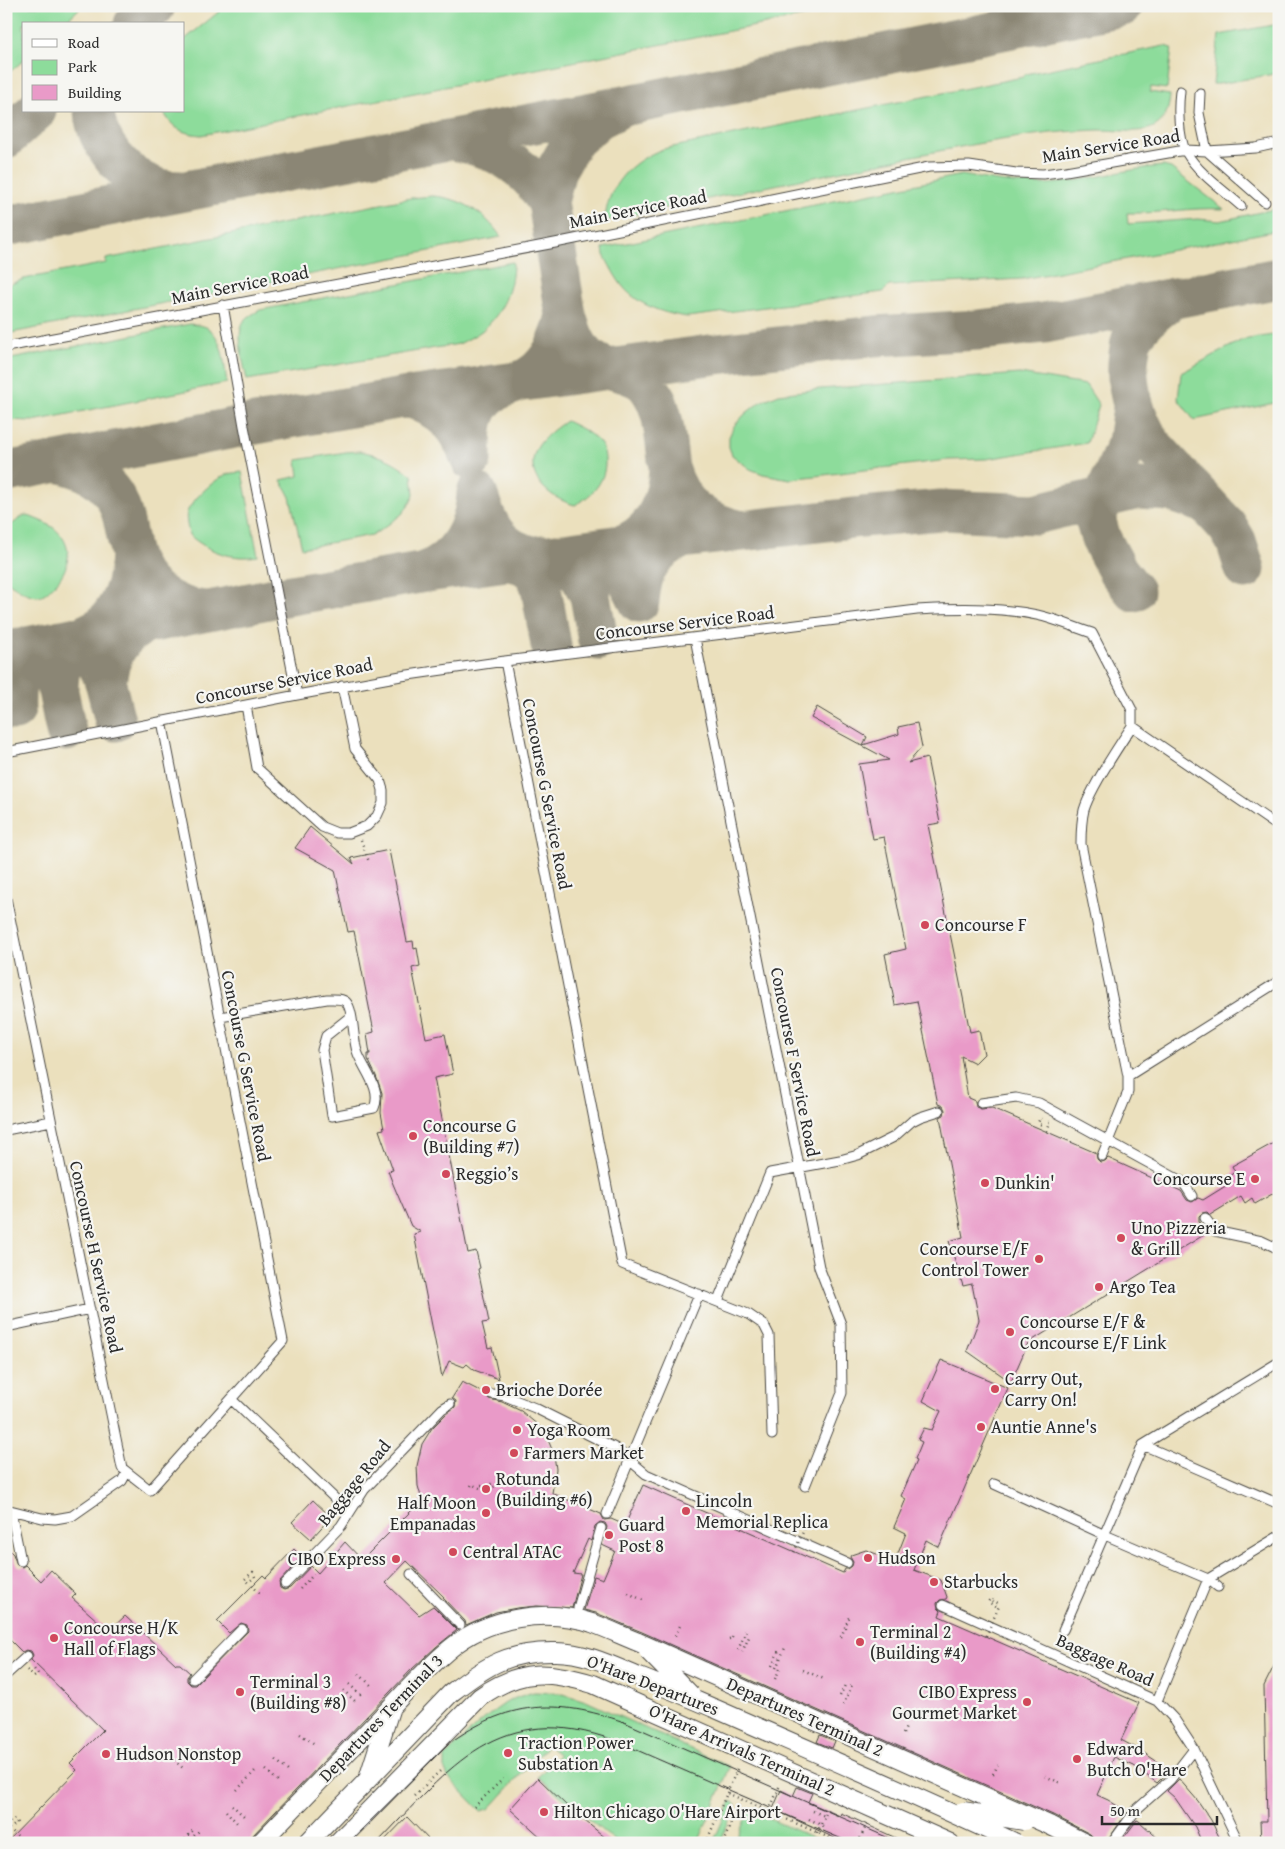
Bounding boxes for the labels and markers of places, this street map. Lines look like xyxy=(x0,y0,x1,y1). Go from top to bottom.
place label: Concourse F xyxy=(935,911,1027,938)
marker: Concourse F xyxy=(919,919,931,931)
place label: Concourse G (Building #7) xyxy=(423,1112,520,1160)
marker: Concourse G (Building #7) xyxy=(407,1130,419,1142)
place label: Reggio’s xyxy=(456,1160,518,1187)
place label: Concourse E xyxy=(1153,1165,1245,1192)
marker: Reggio’s xyxy=(440,1168,452,1180)
place label: Dunkin' xyxy=(995,1169,1055,1196)
marker: Concourse E xyxy=(1249,1173,1261,1185)
marker: Dunkin' xyxy=(979,1177,991,1189)
place label: Uno Pizzeria & Grill xyxy=(1131,1214,1227,1262)
marker: Uno Pizzeria & Grill xyxy=(1115,1232,1127,1244)
place label: Concourse E/F Control Tower xyxy=(920,1235,1030,1283)
marker: Concourse E/F Control Tower xyxy=(1033,1253,1045,1265)
place label: Argo Tea xyxy=(1109,1273,1176,1300)
marker: Argo Tea xyxy=(1093,1281,1105,1293)
place label: Concourse E/F & Concourse E/F Link xyxy=(1020,1308,1167,1356)
marker: Concourse E/F & Concourse E/F Link xyxy=(1004,1326,1016,1338)
place label: Carry Out, Carry On! xyxy=(1005,1365,1082,1413)
place label: Brioche Dorée xyxy=(496,1376,603,1403)
marker: Carry Out, Carry On! xyxy=(989,1383,1001,1395)
marker: Brioche Dorée xyxy=(480,1384,492,1396)
place label: Auntie Anne's xyxy=(991,1413,1097,1440)
place label: Yoga Room xyxy=(527,1416,611,1443)
marker: Auntie Anne's xyxy=(975,1421,987,1433)
marker: Yoga Room xyxy=(511,1424,523,1436)
place label: Farmers Market xyxy=(524,1439,645,1466)
marker: Farmers Market xyxy=(508,1447,520,1459)
place label: Rotunda (Building #6) xyxy=(496,1465,593,1513)
marker: Rotunda (Building #6) xyxy=(480,1483,492,1495)
place label: Lincoln Memorial Replica xyxy=(696,1487,829,1535)
place label: Half Moon Empanadas xyxy=(390,1489,476,1537)
marker: Lincoln Memorial Replica xyxy=(680,1505,692,1517)
marker: Half Moon Empanadas xyxy=(480,1507,492,1519)
place label: Guard Post 8 xyxy=(619,1511,665,1559)
marker: Guard Post 8 xyxy=(603,1529,615,1541)
place label: Central ATAC xyxy=(463,1538,562,1565)
place label: Hudson xyxy=(878,1544,936,1571)
place label: CIBO Express xyxy=(288,1545,386,1572)
marker: Central ATAC xyxy=(447,1546,459,1558)
marker: Hudson xyxy=(862,1552,874,1564)
marker: CIBO Express xyxy=(390,1553,402,1565)
place label: Starbucks xyxy=(944,1568,1018,1595)
marker: Starbucks xyxy=(928,1576,940,1588)
place label: Concourse H/K Hall of Flags xyxy=(64,1614,178,1662)
place label: Terminal 2 (Building #4) xyxy=(870,1618,967,1666)
marker: Concourse H/K Hall of Flags xyxy=(48,1632,60,1644)
marker: Terminal 2 (Building #4) xyxy=(854,1636,866,1648)
place label: Terminal 3 (Building #8) xyxy=(250,1668,347,1716)
place label: CIBO Express Gourmet Market xyxy=(892,1678,1018,1726)
marker: Terminal 3 (Building #8) xyxy=(234,1686,246,1698)
marker: CIBO Express Gourmet Market xyxy=(1021,1696,1033,1708)
place label: Traction Power Substation A xyxy=(518,1729,634,1777)
place label: Edward Butch O'Hare xyxy=(1087,1735,1187,1783)
place label: Hudson Nonstop xyxy=(116,1740,241,1767)
marker: Traction Power Substation A xyxy=(502,1747,514,1759)
marker: Hudson Nonstop xyxy=(100,1748,112,1760)
marker: Edward Butch O'Hare xyxy=(1071,1753,1083,1765)
place label: Hilton Chicago O'Hare Airport xyxy=(554,1798,781,1825)
marker: Hilton Chicago O'Hare Airport xyxy=(538,1806,550,1818)

